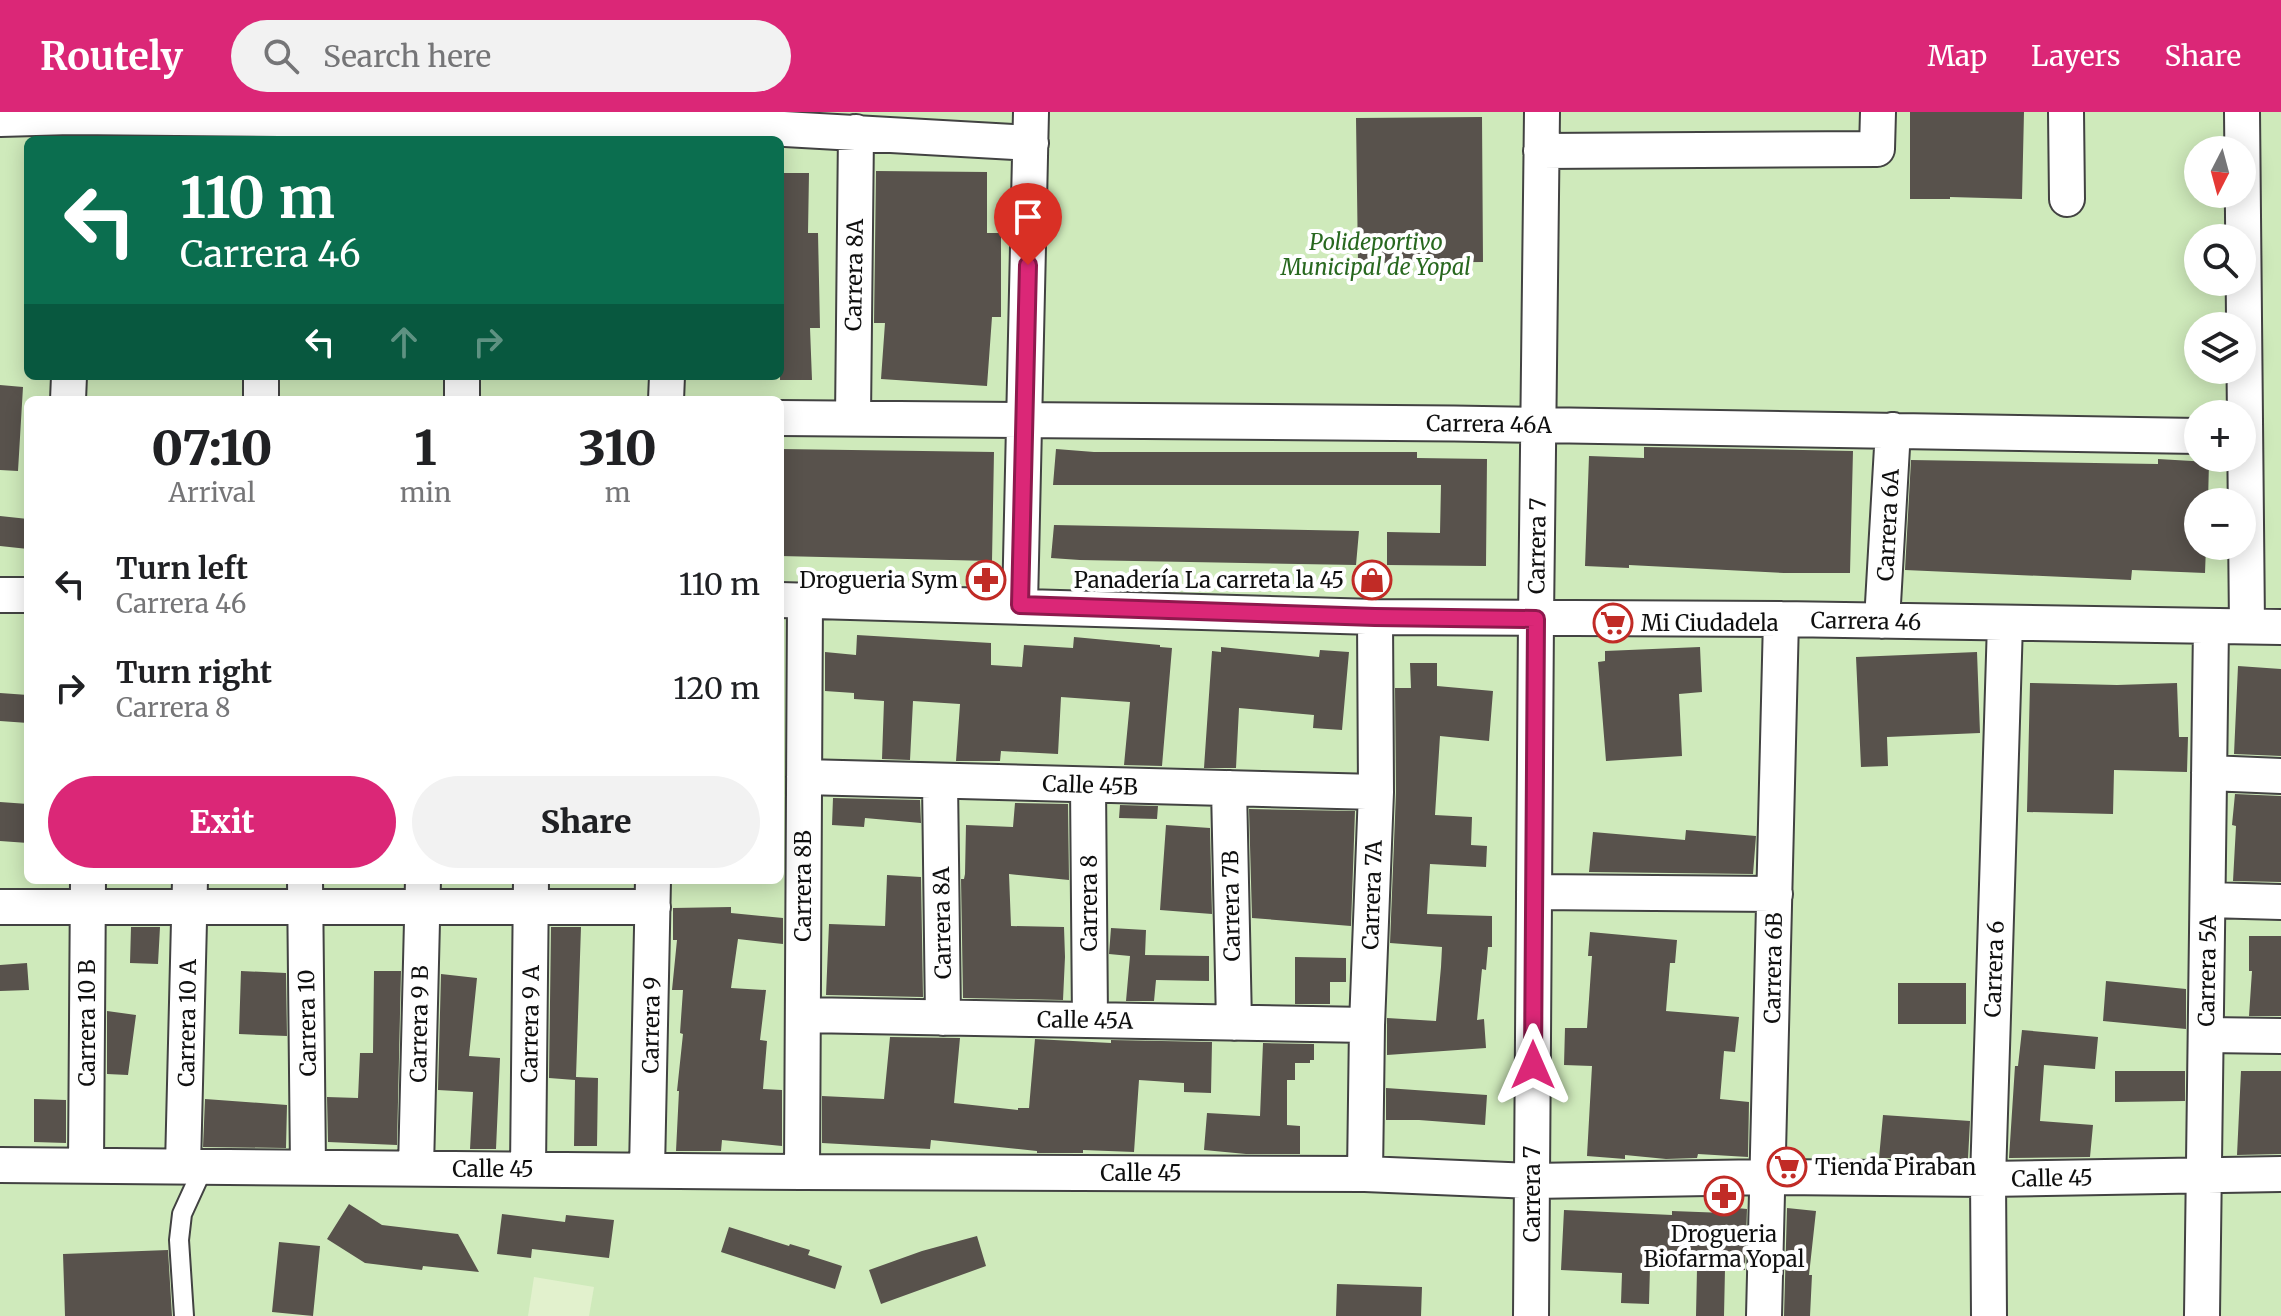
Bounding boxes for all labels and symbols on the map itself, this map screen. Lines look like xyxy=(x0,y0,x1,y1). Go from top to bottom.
north arrow xyxy=(2184,136,2256,208)
pin xyxy=(994,183,1062,265)
street label: Carrera 8A xyxy=(839,218,869,331)
park label: Polideportivo Municipal de Yopal xyxy=(1280,228,1471,281)
street label: Carrera 46A xyxy=(1426,409,1553,439)
street label: Carrera 6A xyxy=(1871,468,1905,582)
street label: Carrera 7 xyxy=(1522,498,1552,594)
pharmacy icon: Drogueria Sym xyxy=(965,559,1007,601)
shop icon: Panadería La carreta la 45 xyxy=(1351,559,1393,601)
place label: Drogueria Sym xyxy=(799,566,958,594)
place label: Panadería La carreta la 45 xyxy=(1074,566,1344,594)
supermarket icon: Mi Ciudadela xyxy=(1592,602,1634,644)
street label: Carrera 46 xyxy=(1811,606,1921,636)
place label: Mi Ciudadela xyxy=(1641,609,1779,637)
street label: Calle 45B xyxy=(1042,769,1138,801)
street label: Carrera 8B xyxy=(789,830,817,942)
street label: Carrera 7A xyxy=(1356,839,1388,950)
street label: Carrera 7B xyxy=(1216,850,1246,962)
street label: Carrera 8 xyxy=(1075,855,1103,951)
street label: Carrera 8A xyxy=(927,866,957,979)
street label: Carrera 6B xyxy=(1758,912,1788,1024)
street label: Carrera 5A xyxy=(2192,915,2222,1027)
street label: Carrera 6 xyxy=(1978,920,2010,1018)
street label: Carrera 10 A xyxy=(172,958,202,1087)
street label: Carrera 10 B xyxy=(73,959,101,1086)
street label: Carrera 9 A xyxy=(515,964,545,1083)
street label: Carrera 9 B xyxy=(404,965,434,1083)
street label: Carrera 10 xyxy=(292,969,322,1077)
street label: Carrera 9 xyxy=(636,976,666,1074)
street label: Calle 45A xyxy=(1037,1005,1134,1035)
position arrow xyxy=(1491,1023,1575,1107)
street label: Carrera 7 xyxy=(1518,1146,1546,1242)
supermarket icon: Tienda Piraban xyxy=(1766,1146,1808,1188)
place label: Tienda Piraban xyxy=(1815,1153,1977,1181)
street label: Calle 45 xyxy=(452,1155,534,1183)
street label: Calle 45 xyxy=(1100,1159,1182,1187)
street label: Calle 45 xyxy=(2011,1163,2093,1193)
pharmacy icon: Drogueria Biofarma Yopal xyxy=(1703,1175,1745,1217)
place label: Drogueria Biofarma Yopal xyxy=(1643,1220,1805,1273)

